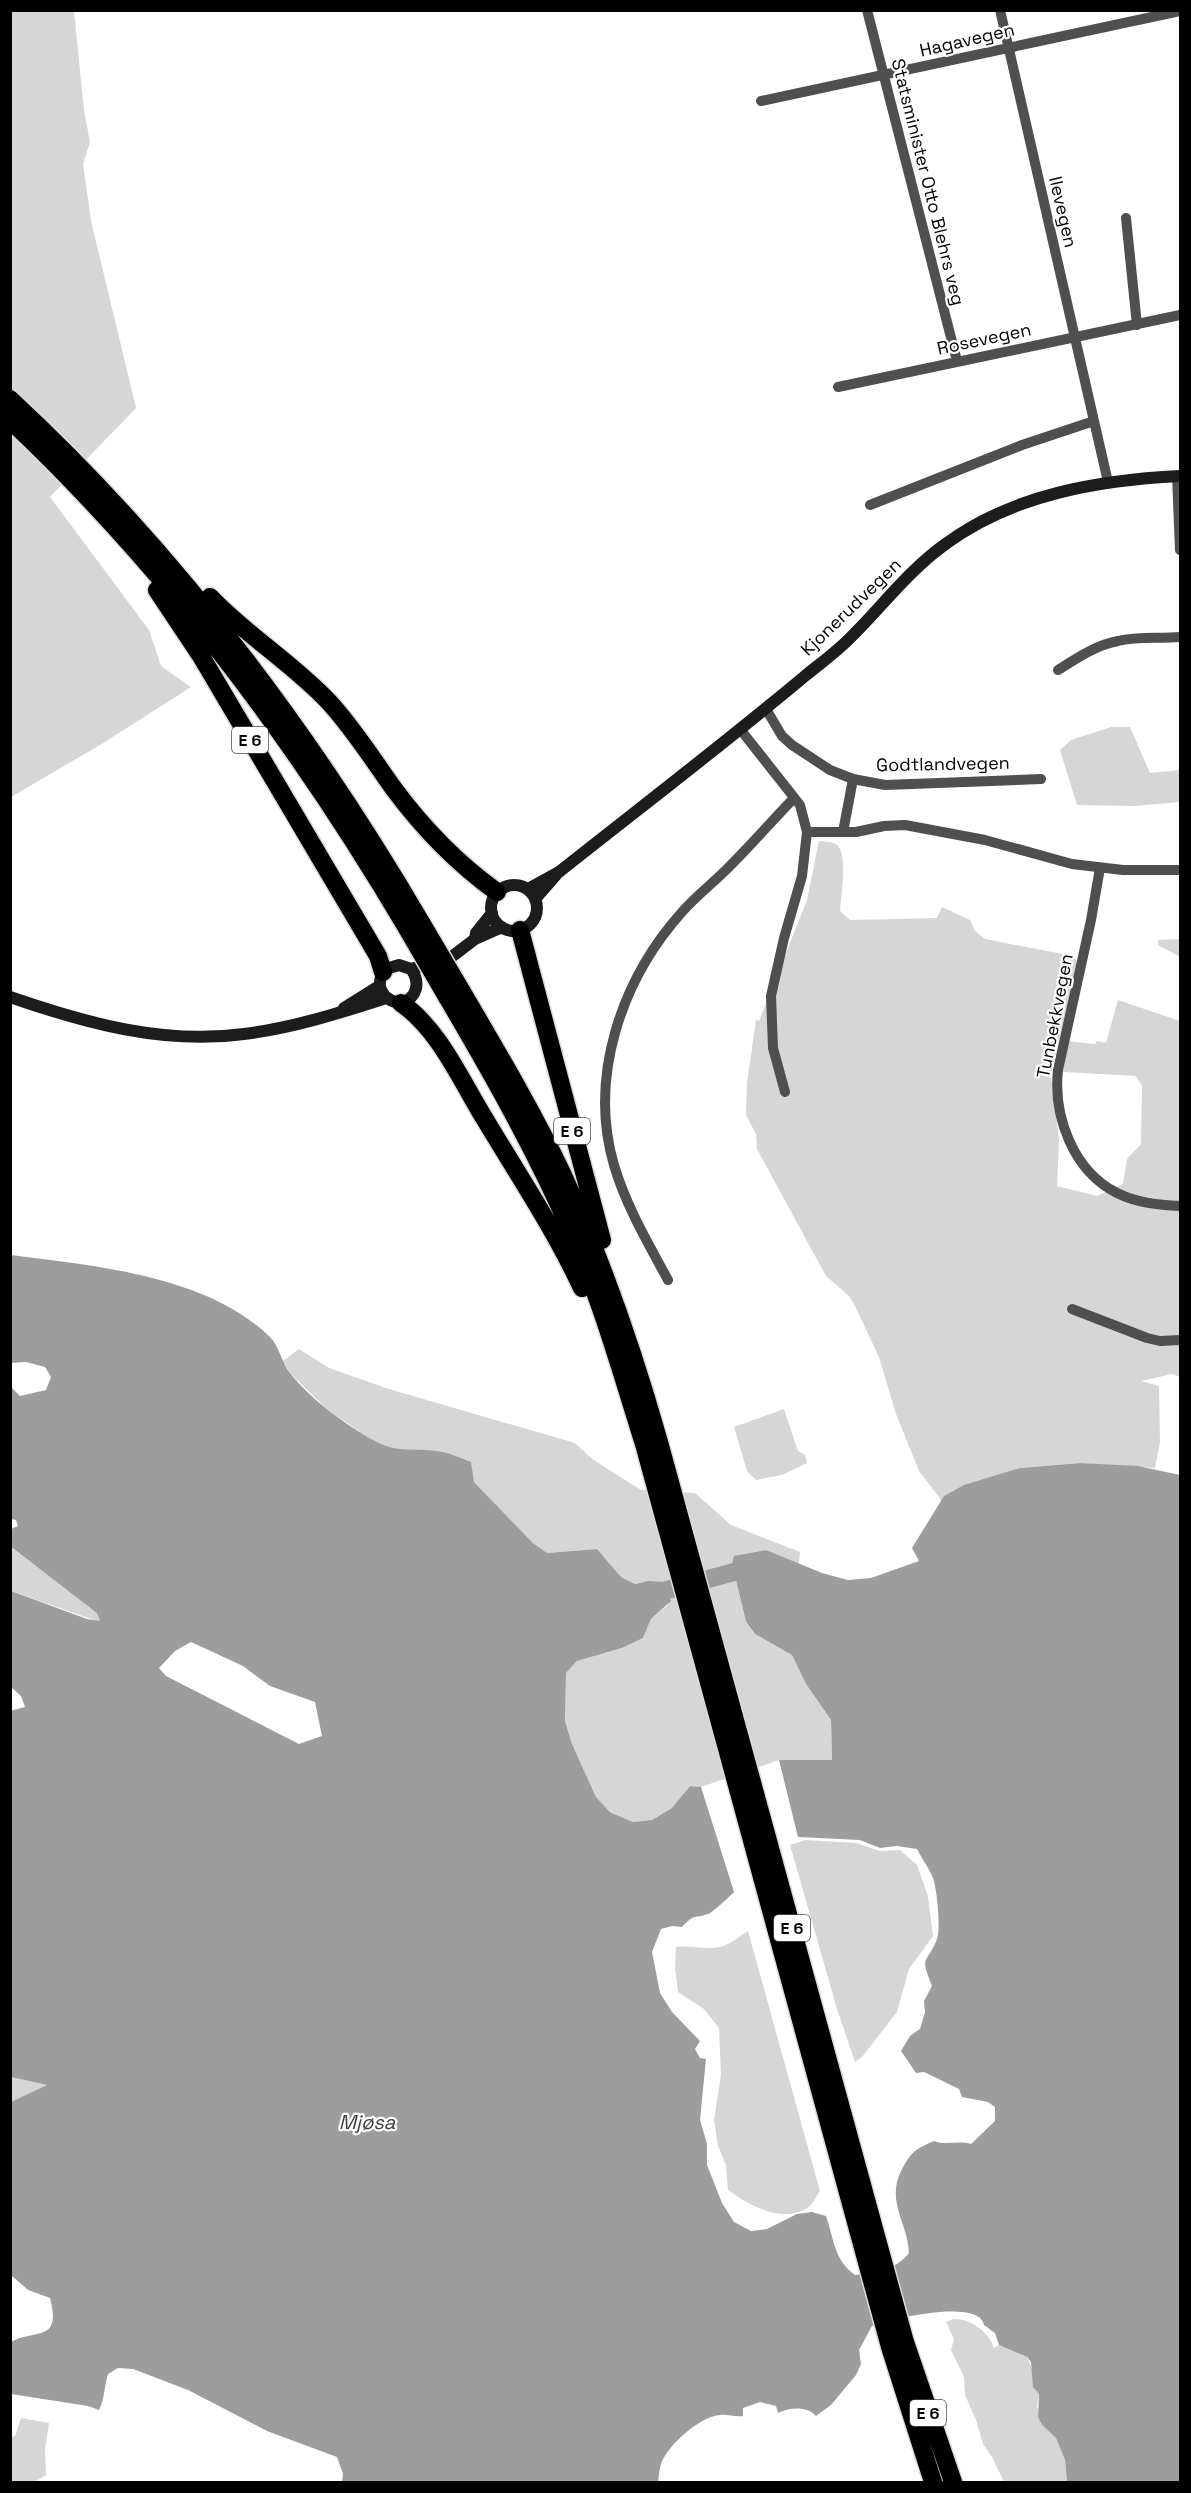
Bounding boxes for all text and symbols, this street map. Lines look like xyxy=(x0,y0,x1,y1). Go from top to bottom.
street label: Hagavegen xyxy=(917,17,1017,62)
street label: Statsminister Otto Blehrs veg xyxy=(887,56,970,308)
street label: Ilevegen xyxy=(1044,174,1083,250)
street label: Rosevegen xyxy=(935,317,1033,360)
street label: Kjonerudvegen xyxy=(796,553,906,660)
road number: E 6 xyxy=(232,727,268,753)
street label: Godtlandvegen xyxy=(876,751,1010,776)
street label: Tunbekkvegen xyxy=(1031,952,1078,1080)
road number: E 6 xyxy=(554,1118,590,1144)
road number: E 6 xyxy=(774,1915,810,1941)
water label: Mjøsa xyxy=(339,2109,396,2135)
road number: E 6 xyxy=(910,2400,946,2426)

